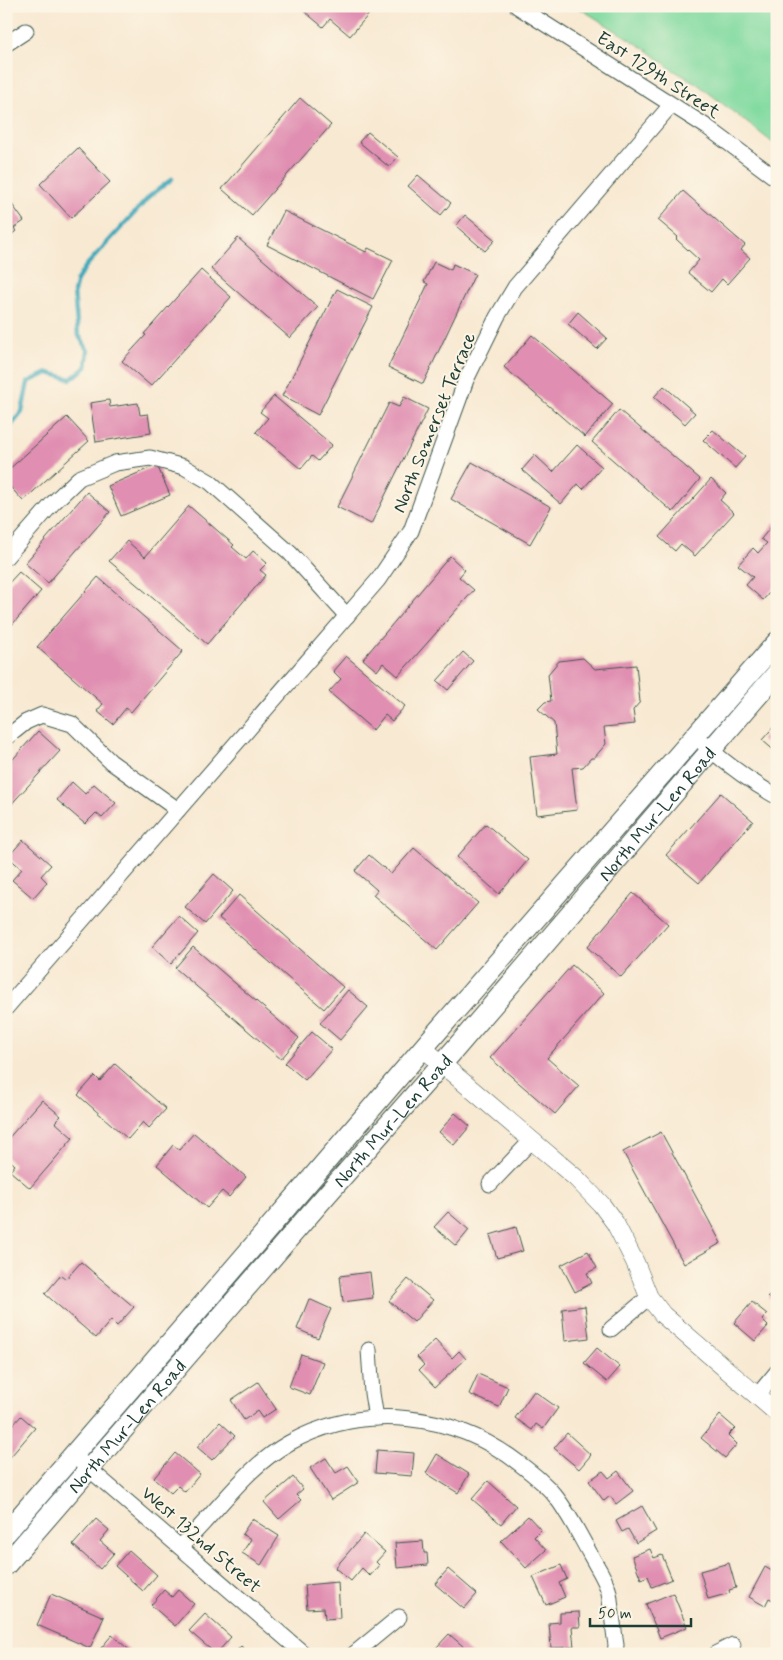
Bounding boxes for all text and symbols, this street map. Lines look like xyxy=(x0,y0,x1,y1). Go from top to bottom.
street label: East 129th Street xyxy=(592,26,725,125)
street label: North Somerset Terrace xyxy=(387,329,482,517)
street label: North Mur-Len Road xyxy=(593,742,722,887)
street label: North Mur-Len Road xyxy=(328,1049,459,1193)
street label: North Mur-Len Road xyxy=(63,1355,192,1499)
street label: West 132nd Street xyxy=(136,1481,266,1599)
scale bar xyxy=(590,1595,692,1627)
text: 50 m xyxy=(598,1604,632,1624)

